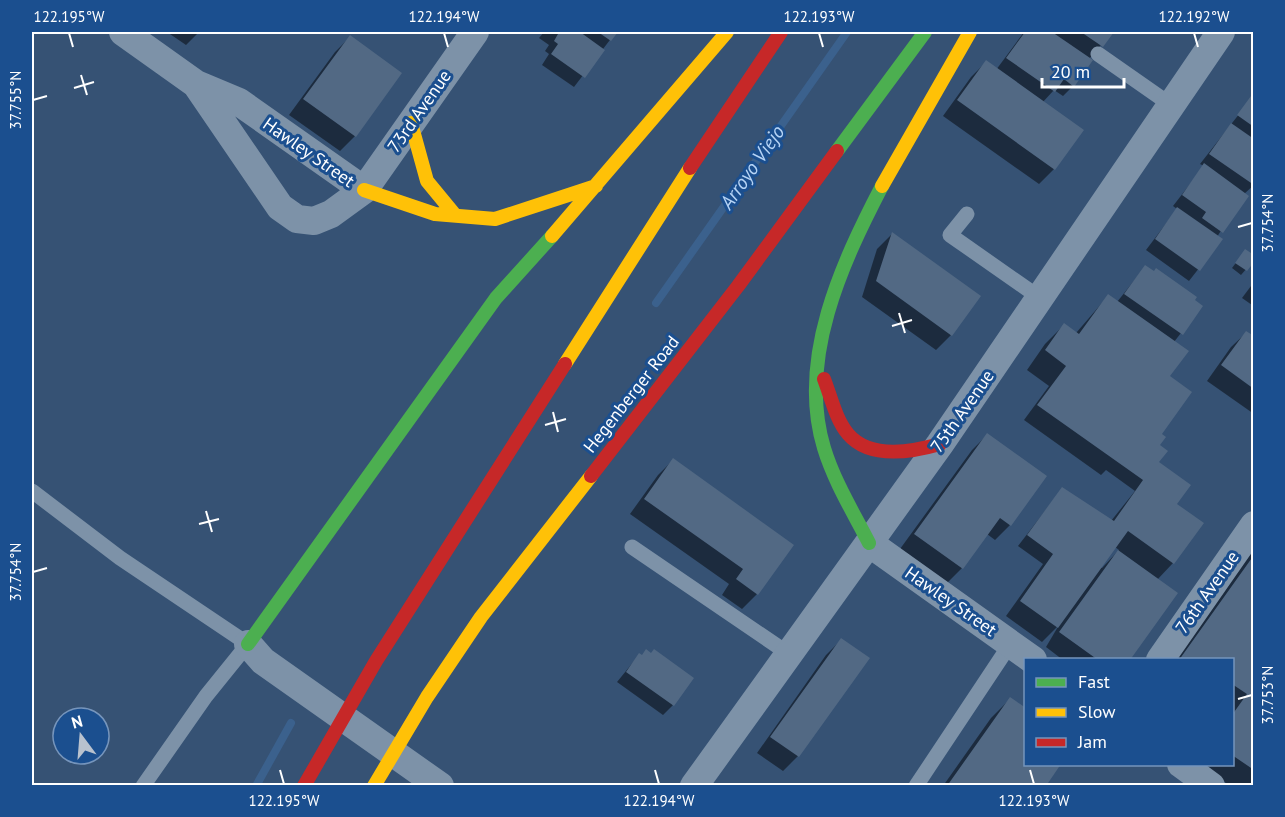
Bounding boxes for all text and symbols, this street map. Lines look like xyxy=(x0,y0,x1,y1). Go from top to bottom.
text: 122.195°W xyxy=(33,7,105,26)
text: 122.194°W xyxy=(408,7,480,26)
text: 122.193°W xyxy=(783,7,855,26)
text: 122.192°W xyxy=(1158,7,1230,26)
scale bar xyxy=(1042,51,1124,89)
text: 20 m xyxy=(1051,60,1090,83)
street label: 73rd Avenue xyxy=(382,65,456,157)
text: 37.755°N xyxy=(6,71,25,129)
street label: Hawley Street xyxy=(259,112,359,192)
water label: Arroyo Viejo xyxy=(713,120,791,215)
text: 37.754°N xyxy=(1258,194,1277,252)
street label: Hegenberger Road xyxy=(578,331,684,457)
street label: 75th Avenue xyxy=(925,365,999,457)
text: 37.754°N xyxy=(6,543,25,601)
street label: 76th Avenue xyxy=(1170,546,1244,638)
street label: Hawley Street xyxy=(901,561,1001,641)
legend xyxy=(1024,658,1234,766)
text: 37.753°N xyxy=(1258,666,1277,724)
text: Fast xyxy=(1078,670,1110,693)
text: Slow xyxy=(1078,700,1116,723)
north arrow xyxy=(51,706,111,766)
text: N xyxy=(69,711,85,733)
text: Jam xyxy=(1077,730,1107,753)
text: 122.195°W xyxy=(248,791,320,810)
text: 122.194°W xyxy=(623,791,695,810)
text: 122.193°W xyxy=(998,791,1070,810)

